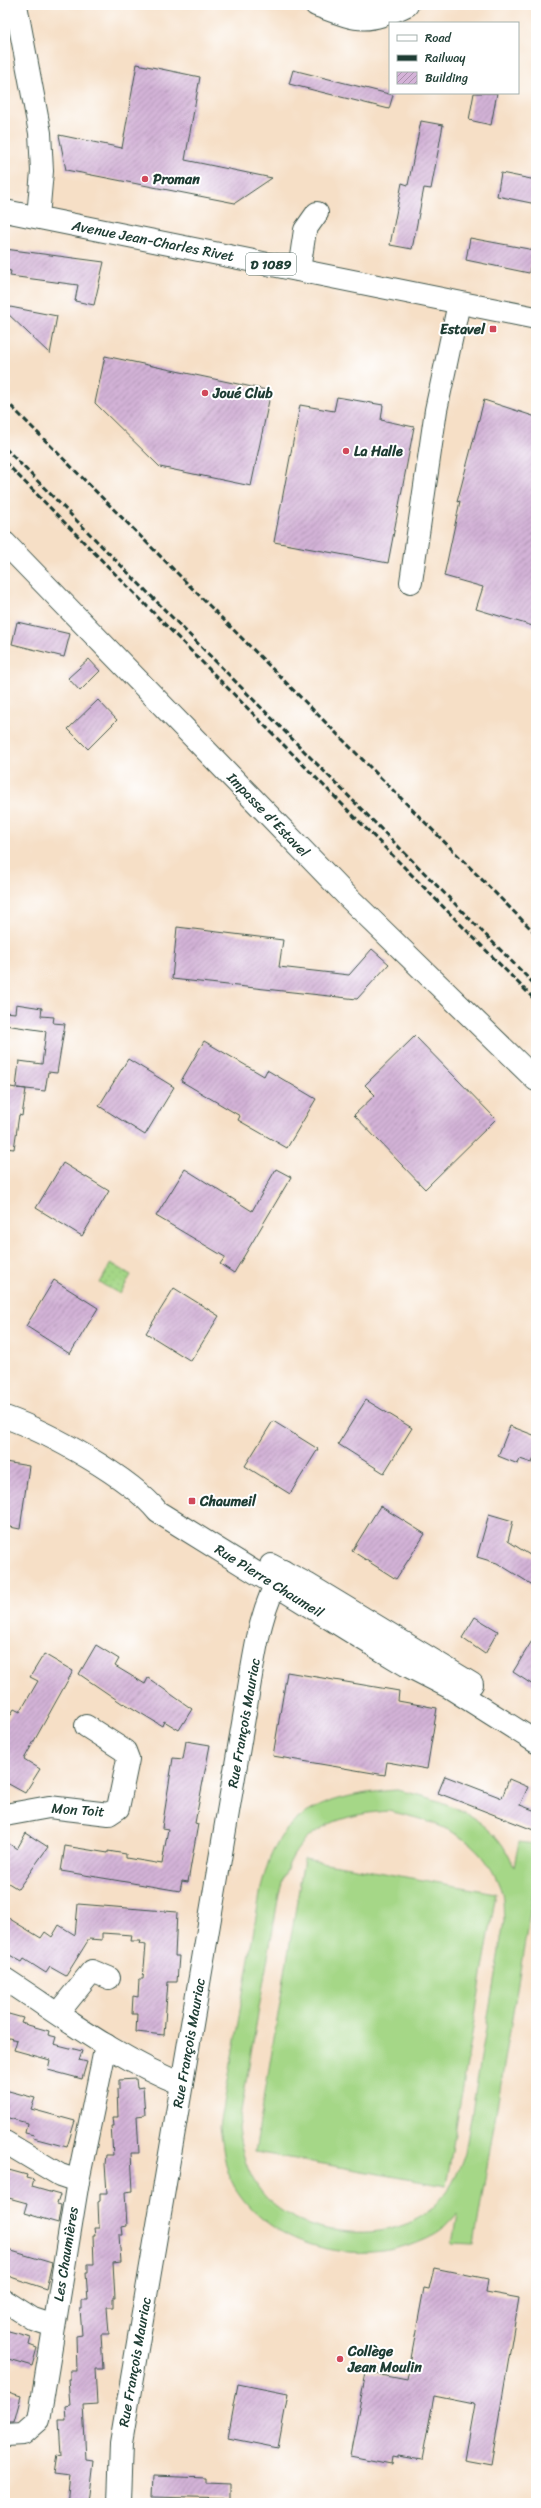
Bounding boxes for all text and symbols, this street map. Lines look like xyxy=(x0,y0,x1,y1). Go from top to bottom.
legend xyxy=(389,22,519,94)
text: Road xyxy=(425,27,452,49)
text: Railway xyxy=(425,47,466,69)
text: Building xyxy=(425,67,468,89)
place label: Proman xyxy=(153,167,200,192)
marker: Proman xyxy=(140,174,150,184)
street label: Avenue Jean-Charles Rivet xyxy=(69,213,236,269)
road number: D 1089 xyxy=(246,253,296,275)
place label: Estavel xyxy=(440,317,486,342)
marker: Estavel xyxy=(488,324,498,334)
place label: Joué Club xyxy=(212,381,273,406)
marker: Joué Club xyxy=(200,388,210,398)
place label: La Halle xyxy=(354,439,403,464)
marker: La Halle xyxy=(341,446,351,456)
street label: Impasse d'Estavel xyxy=(220,766,316,864)
place label: Chaumeil xyxy=(199,1489,257,1514)
marker: Chaumeil xyxy=(187,1496,197,1506)
street label: Rue Pierre Chaumeil xyxy=(209,1537,329,1625)
street label: Rue François Mauriac xyxy=(220,1656,268,1790)
street label: Mon Toit xyxy=(51,1796,105,1824)
street label: Rue François Mauriac xyxy=(165,1976,213,2110)
street label: Les Chaumières xyxy=(46,2204,86,2303)
street label: Rue François Mauriac xyxy=(111,2295,159,2429)
place label: Collège Jean Moulin xyxy=(347,2339,422,2380)
marker: Collège Jean Moulin xyxy=(335,2354,345,2364)

